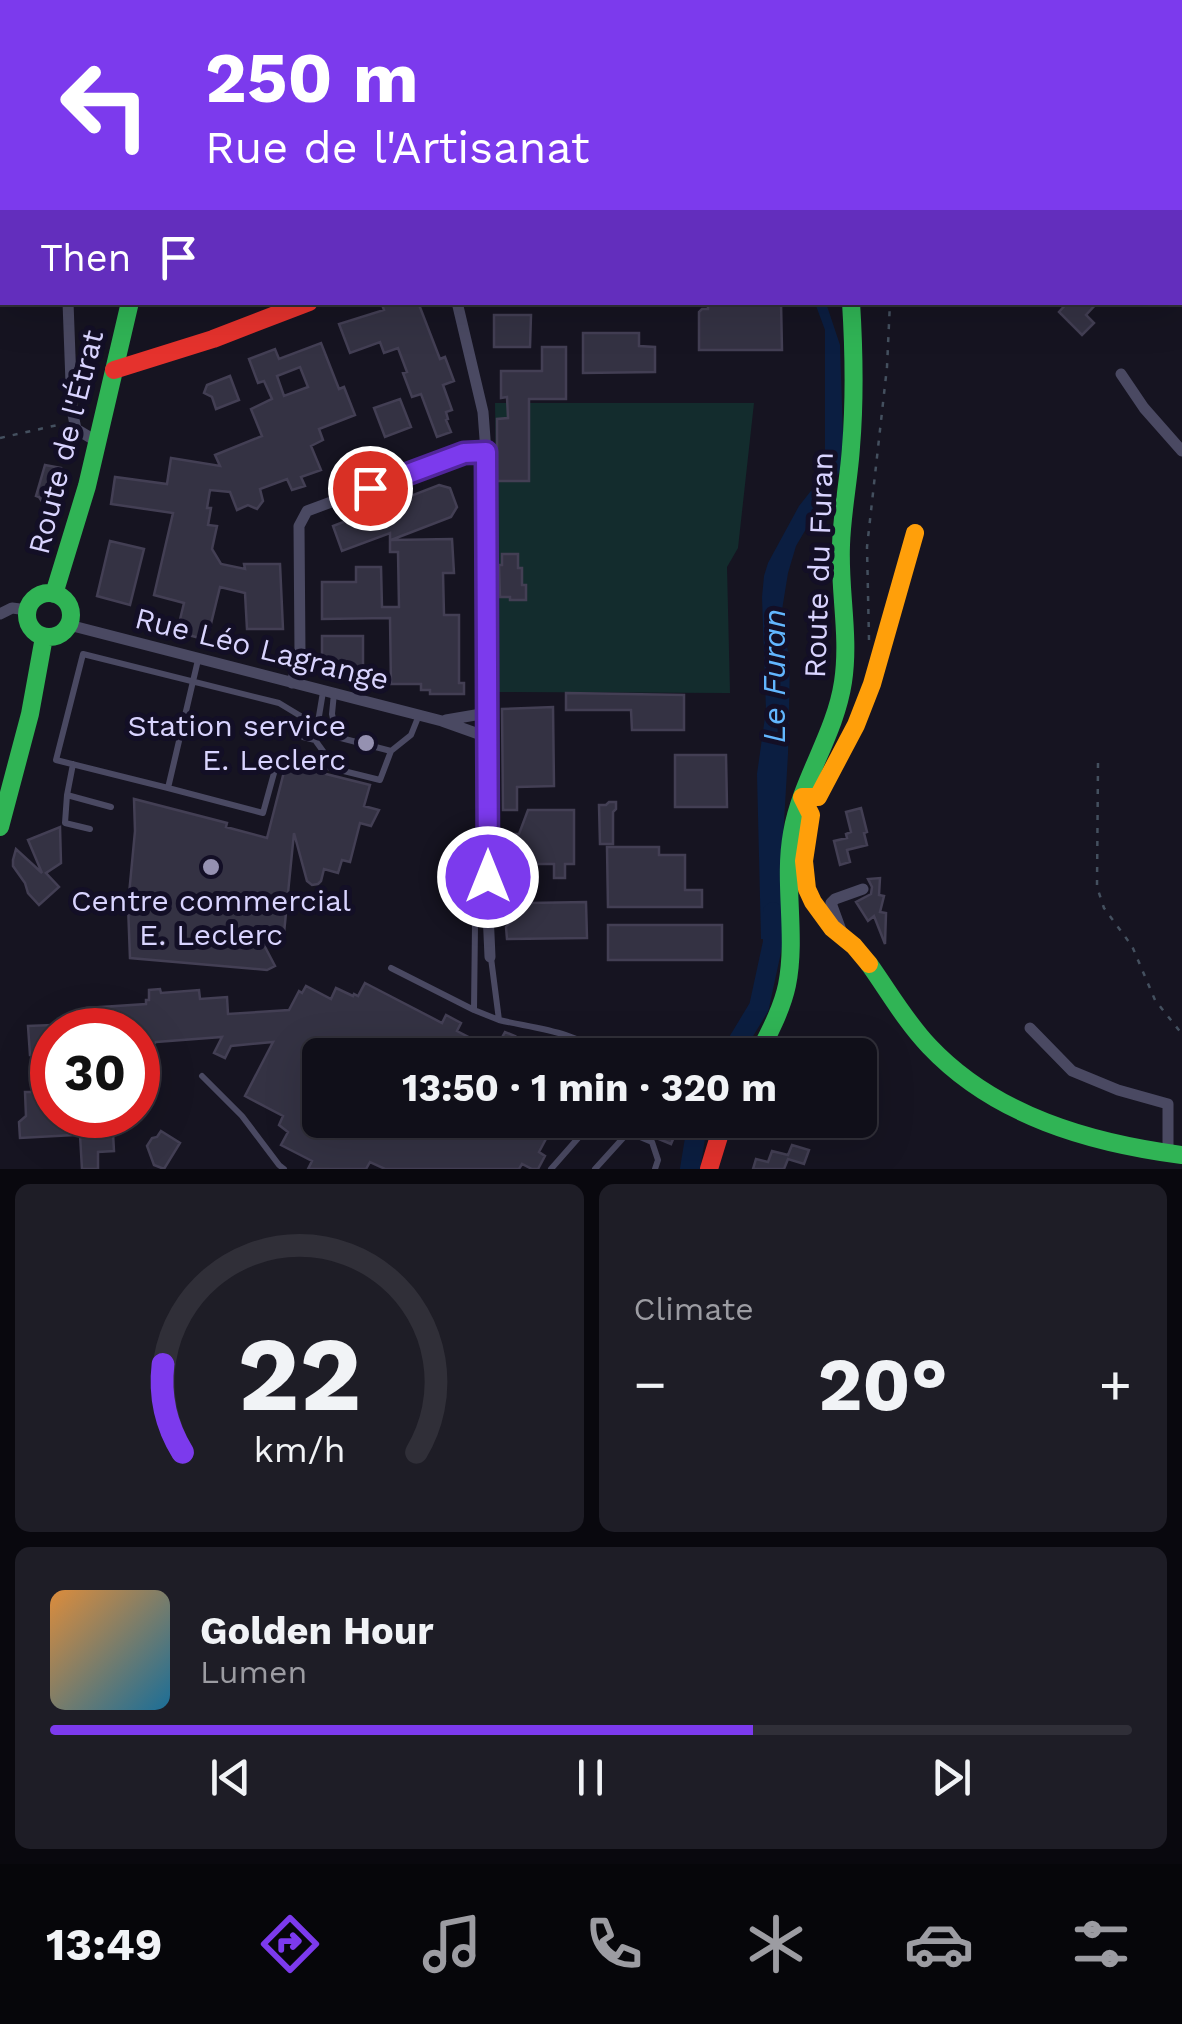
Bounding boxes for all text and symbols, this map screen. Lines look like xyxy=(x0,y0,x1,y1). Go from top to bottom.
text: 250 m xyxy=(205,37,419,119)
icon: left xyxy=(40,40,170,170)
text: Rue de l'Artisanat xyxy=(205,121,590,174)
icon: arrive xyxy=(151,230,206,285)
text: Then xyxy=(40,236,131,280)
street label: Route de l'Étrat xyxy=(21,326,110,558)
pin xyxy=(328,446,413,531)
street label: Route du Furan xyxy=(797,451,840,679)
icon: arrive xyxy=(343,461,398,516)
street label: Rue Léo Lagrange xyxy=(132,600,393,697)
water label: Le Furan xyxy=(755,609,793,743)
place label: Station service E. Leclerc xyxy=(127,708,346,777)
marker: Station service E. Leclerc xyxy=(355,732,377,754)
position arrow xyxy=(436,825,540,929)
marker: Centre commercial E. Leclerc xyxy=(200,856,222,878)
place label: Centre commercial E. Leclerc xyxy=(71,883,351,952)
speed limit sign: 30 xyxy=(30,1008,160,1138)
text: 13:50 · 1 min · 320 m xyxy=(402,1066,777,1110)
text: Climate xyxy=(634,1290,754,1328)
text: 22 xyxy=(237,1313,361,1435)
text: 20° xyxy=(818,1340,948,1428)
text: − xyxy=(634,1352,667,1416)
text: + xyxy=(1099,1352,1132,1416)
text: km/h xyxy=(253,1429,345,1471)
text: Golden Hour xyxy=(200,1609,434,1653)
text: Lumen xyxy=(200,1653,307,1691)
icon: previous xyxy=(203,1750,258,1805)
icon: pause xyxy=(563,1750,618,1805)
icon: next xyxy=(924,1750,979,1805)
icon: directions xyxy=(255,1909,325,1979)
icon: music xyxy=(417,1909,487,1979)
icon: phone xyxy=(579,1909,649,1979)
icon: climate xyxy=(741,1909,811,1979)
icon: car xyxy=(904,1909,974,1979)
icon: filters xyxy=(1066,1909,1136,1979)
text: 13:49 xyxy=(46,1918,163,1971)

